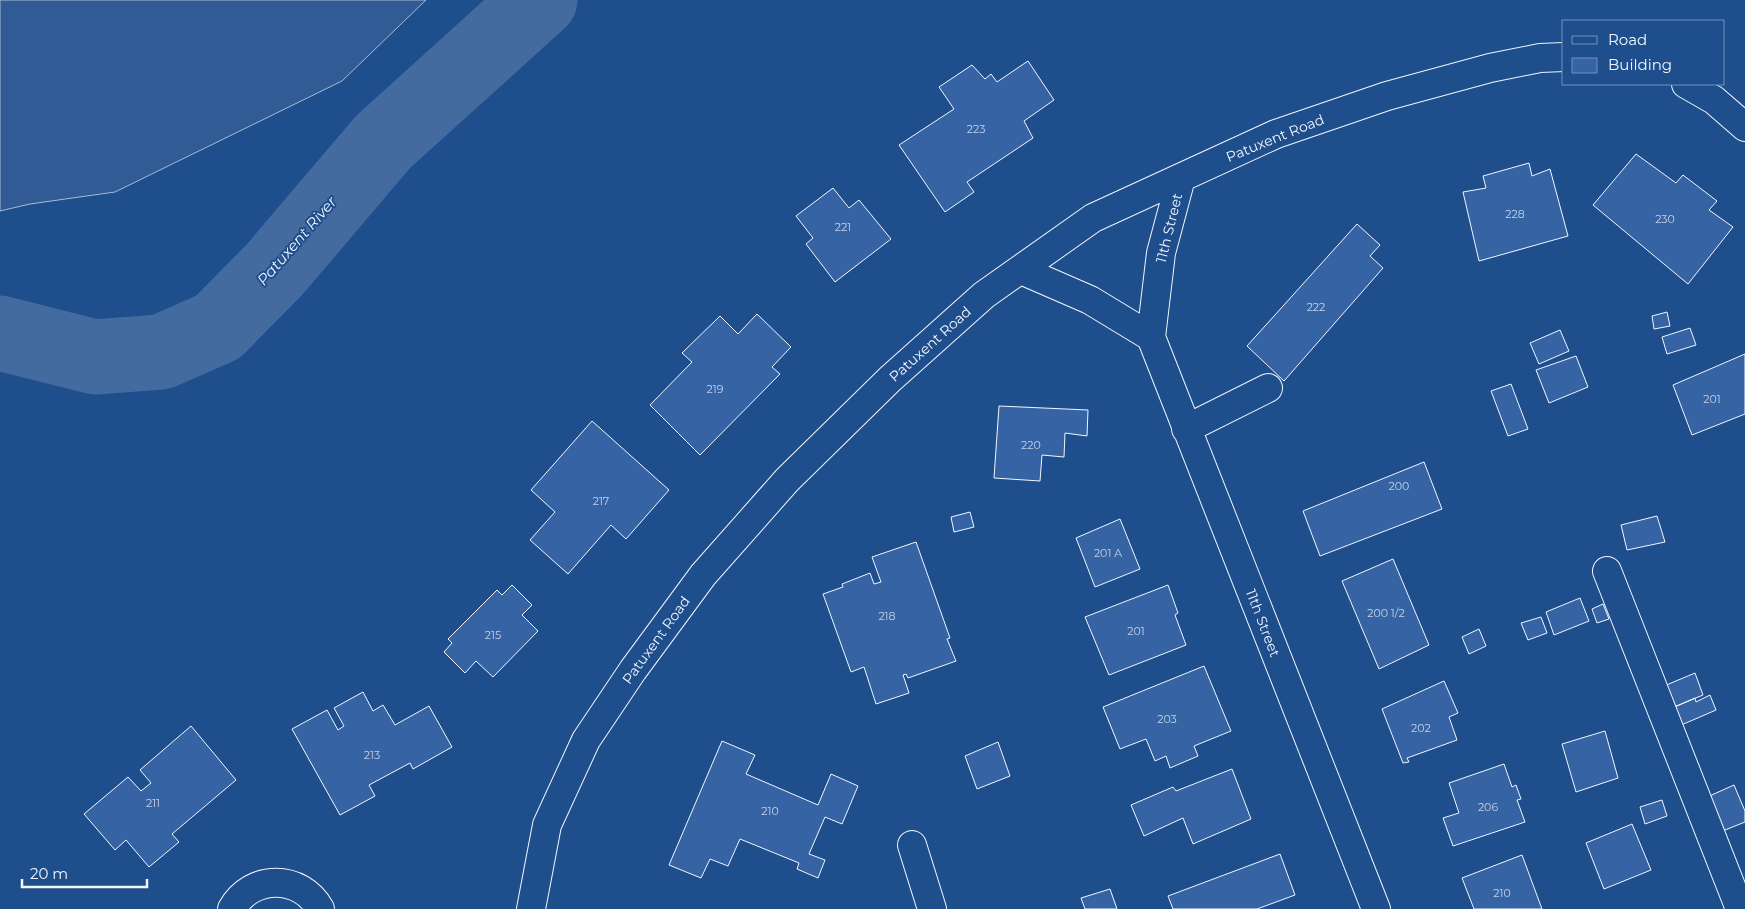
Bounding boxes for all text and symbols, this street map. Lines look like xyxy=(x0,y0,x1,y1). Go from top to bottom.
legend xyxy=(1562,20,1725,85)
text: Road xyxy=(1608,30,1647,49)
text: Building xyxy=(1608,55,1672,74)
street label: Patuxent Road xyxy=(1223,110,1327,166)
house number: 223 xyxy=(967,122,985,136)
street label: 11th Street xyxy=(1152,191,1186,265)
water label: Patuxent River xyxy=(253,192,341,289)
house number: 228 xyxy=(1505,207,1525,221)
house number: 230 xyxy=(1655,212,1675,226)
house number: 221 xyxy=(835,220,851,234)
house number: 222 xyxy=(1307,300,1325,314)
street label: Patuxent Road xyxy=(885,302,975,386)
house number: 219 xyxy=(707,382,724,396)
house number: 201 xyxy=(1703,392,1721,406)
house number: 220 xyxy=(1021,438,1041,452)
house number: 200 xyxy=(1389,479,1409,493)
house number: 217 xyxy=(593,494,609,508)
house number: 201 A xyxy=(1094,546,1122,560)
street label: 11th Street xyxy=(1242,587,1284,660)
street label: Patuxent Road xyxy=(618,593,694,687)
house number: 200 1/2 xyxy=(1367,606,1405,620)
house number: 218 xyxy=(878,609,896,623)
house number: 201 xyxy=(1127,624,1145,638)
house number: 215 xyxy=(485,628,501,642)
house number: 203 xyxy=(1157,712,1177,726)
house number: 202 xyxy=(1411,721,1431,735)
house number: 213 xyxy=(364,748,380,762)
house number: 211 xyxy=(146,796,160,810)
house number: 206 xyxy=(1478,800,1498,814)
house number: 210 xyxy=(761,804,779,818)
scale bar xyxy=(22,856,148,888)
text: 20 m xyxy=(30,864,68,883)
house number: 210 xyxy=(1493,886,1511,900)

